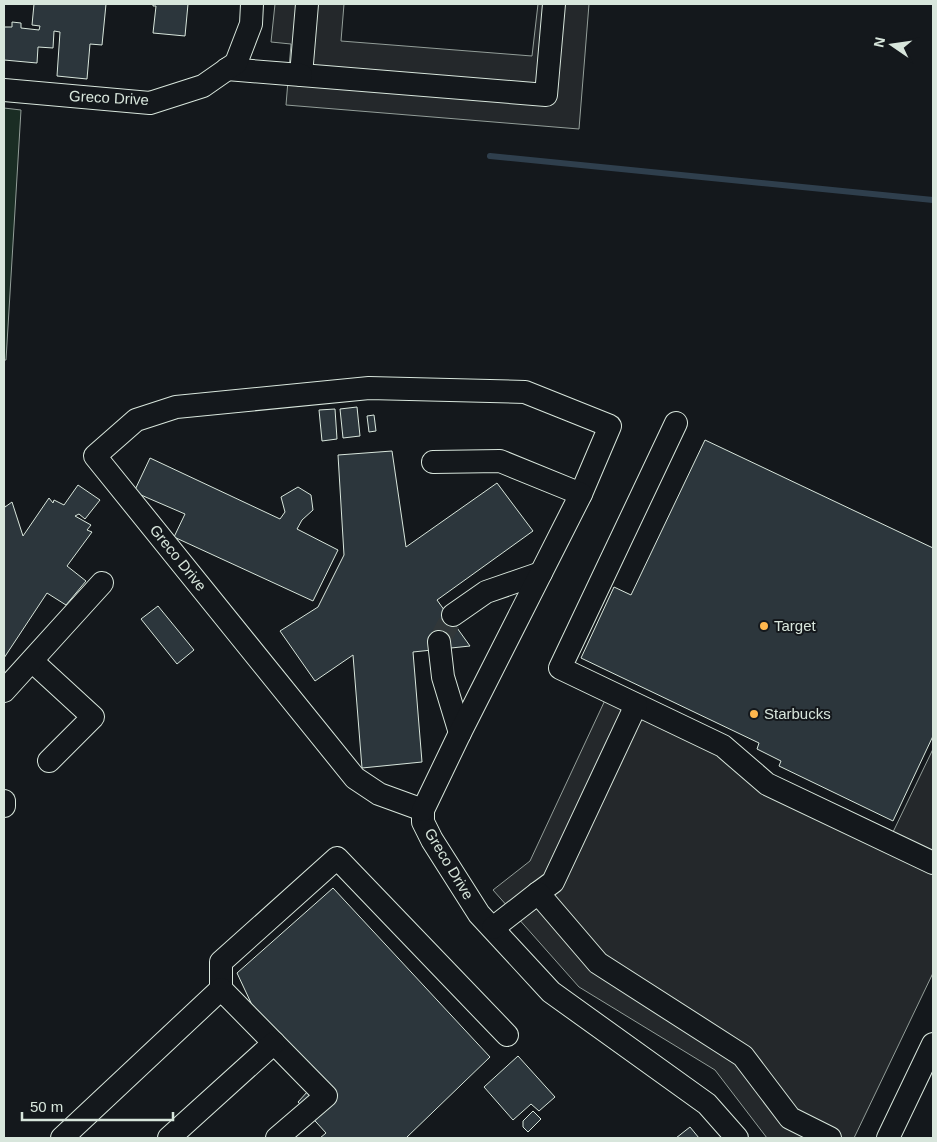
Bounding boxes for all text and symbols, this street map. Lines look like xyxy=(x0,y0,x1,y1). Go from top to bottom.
north arrow xyxy=(867,20,917,70)
text: N xyxy=(870,35,888,49)
street label: Greco Drive xyxy=(69,87,149,108)
street label: Greco Drive xyxy=(147,521,210,594)
place label: Target xyxy=(774,617,817,634)
marker: Target xyxy=(758,620,770,632)
place label: Starbucks xyxy=(764,705,831,722)
marker: Starbucks xyxy=(748,708,760,720)
street label: Greco Drive xyxy=(422,825,477,902)
scale bar xyxy=(22,1090,174,1122)
text: 50 m xyxy=(30,1098,63,1115)

